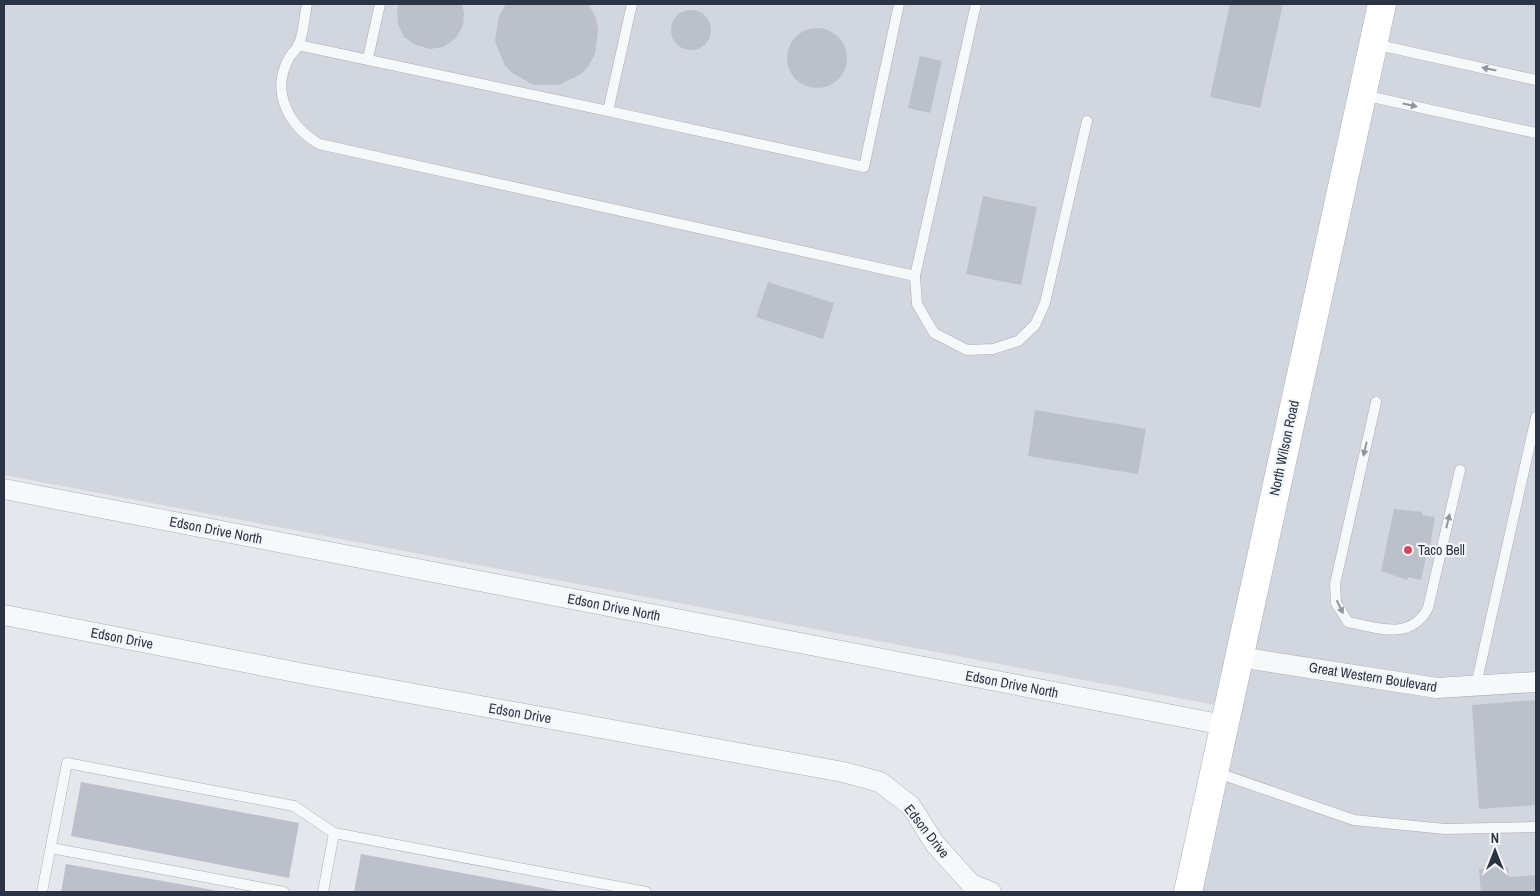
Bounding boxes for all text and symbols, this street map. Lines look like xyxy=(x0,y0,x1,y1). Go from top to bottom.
one-way arrow xyxy=(1481,65,1496,73)
one-way arrow xyxy=(1402,102,1418,110)
street label: North Wilson Road xyxy=(1265,399,1303,497)
one-way arrow xyxy=(1361,442,1369,457)
street label: Edson Drive North xyxy=(168,512,264,548)
one-way arrow xyxy=(1444,513,1452,528)
place label: Taco Bell xyxy=(1418,541,1465,559)
marker: Taco Bell xyxy=(1402,544,1414,556)
street label: Edson Drive North xyxy=(566,589,662,625)
one-way arrow xyxy=(1336,600,1344,614)
street label: Edson Drive xyxy=(89,623,155,653)
street label: Great Western Boulevard xyxy=(1308,658,1438,696)
street label: Edson Drive North xyxy=(964,666,1060,702)
street label: Edson Drive xyxy=(487,699,553,727)
street label: Edson Drive xyxy=(900,801,954,861)
north arrow xyxy=(1470,826,1520,876)
text: N xyxy=(1491,829,1499,847)

